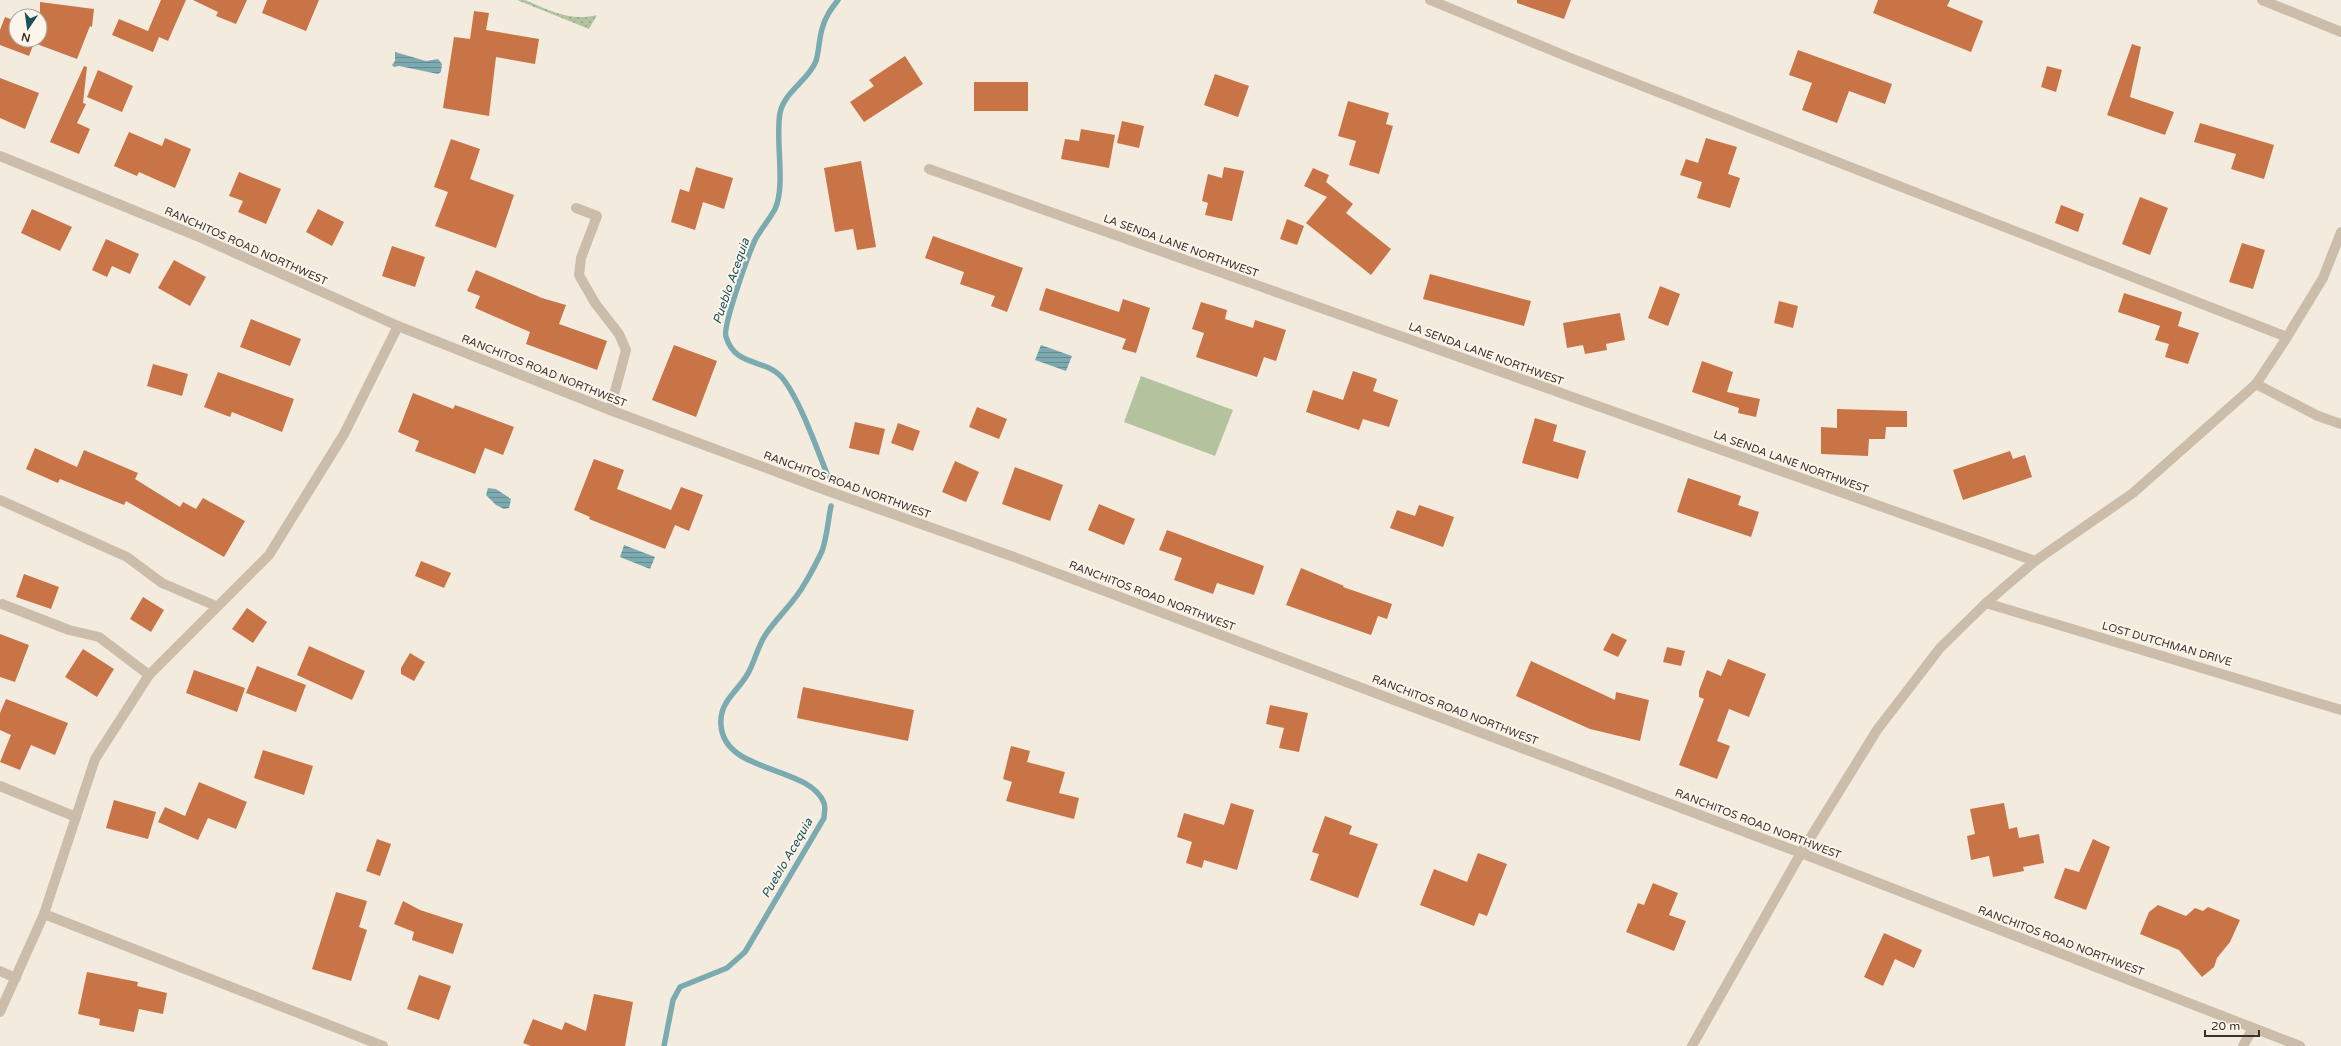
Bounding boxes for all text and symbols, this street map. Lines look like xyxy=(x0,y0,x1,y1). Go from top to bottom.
north arrow xyxy=(8,8,48,48)
text: N xyxy=(20,30,32,45)
street label: RANCHITOS ROAD NORTHWEST xyxy=(163,204,330,288)
street label: LA SENDA LANE NORTHWEST xyxy=(1102,212,1260,280)
water label: Pueblo Acequia xyxy=(710,236,752,326)
street label: LA SENDA LANE NORTHWEST xyxy=(1407,320,1565,388)
street label: RANCHITOS ROAD NORTHWEST xyxy=(460,332,629,410)
street label: LA SENDA LANE NORTHWEST xyxy=(1712,428,1870,496)
street label: RANCHITOS ROAD NORTHWEST xyxy=(762,449,933,521)
street label: RANCHITOS ROAD NORTHWEST xyxy=(1067,558,1237,634)
street label: LOST DUTCHMAN DRIVE xyxy=(2101,619,2233,669)
street label: RANCHITOS ROAD NORTHWEST xyxy=(1370,672,1540,748)
street label: RANCHITOS ROAD NORTHWEST xyxy=(1673,786,1843,862)
water label: Pueblo Acequia xyxy=(759,815,816,900)
street label: RANCHITOS ROAD NORTHWEST xyxy=(1976,903,2146,979)
scale bar xyxy=(2205,1012,2259,1038)
text: 20 m xyxy=(2211,1019,2240,1033)

